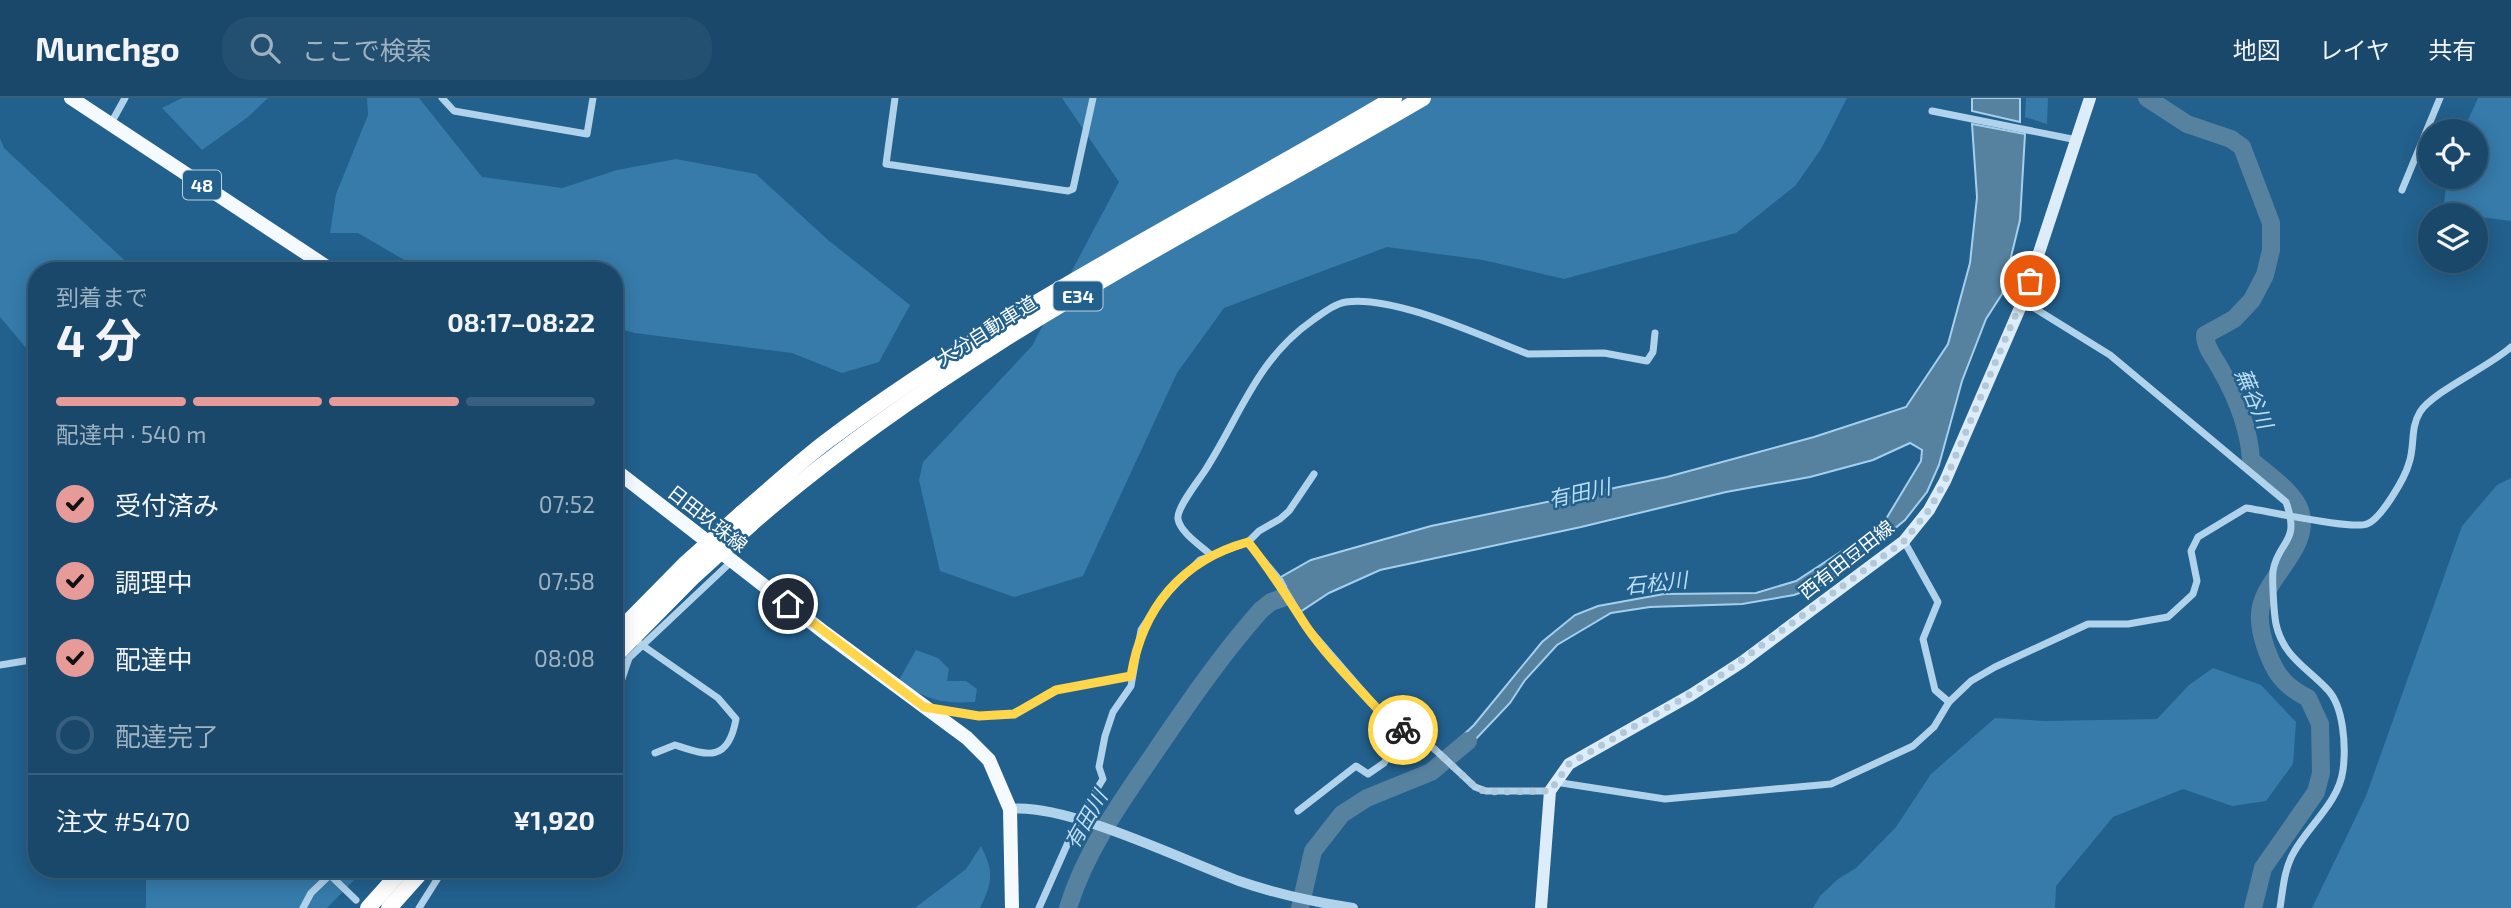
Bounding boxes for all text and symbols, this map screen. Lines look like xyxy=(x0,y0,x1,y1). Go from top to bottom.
search box xyxy=(222,17,712,80)
text: Munchgo xyxy=(35,28,180,68)
icon: search xyxy=(246,29,284,67)
text: ここで検索 xyxy=(302,34,432,65)
text: 地図 xyxy=(2233,35,2281,64)
text: レイヤ xyxy=(2319,35,2390,64)
text: 共有 xyxy=(2428,35,2476,64)
map controls xyxy=(2418,119,2488,273)
button: locate xyxy=(2418,119,2488,189)
road number: 48 xyxy=(183,170,221,200)
button: layers xyxy=(2418,203,2488,273)
pin xyxy=(2000,251,2060,311)
icon: bag xyxy=(2011,262,2049,300)
road number: E34 xyxy=(1054,281,1102,310)
text: 到着まで xyxy=(56,283,148,311)
street label: 大分自動車道 xyxy=(932,290,1040,370)
text: 08:17–08:22 xyxy=(447,306,595,337)
text: 4 分 xyxy=(56,311,141,366)
water label: 蕪谷川 xyxy=(2231,364,2280,434)
text: 配達中 · 540 m xyxy=(56,420,206,448)
water label: 有田川 xyxy=(1545,472,1614,511)
street label: 日田玖珠線 xyxy=(663,480,753,556)
icon: check xyxy=(56,485,94,523)
text: 受付済み xyxy=(115,489,219,520)
text: 07:52 xyxy=(539,490,595,518)
street label: 西有田豆田線 xyxy=(1794,515,1898,603)
icon: check xyxy=(56,562,94,600)
text: 調理中 xyxy=(115,566,193,597)
water label: 石松川 xyxy=(1623,566,1691,598)
text: 07:58 xyxy=(538,567,595,595)
pin xyxy=(758,574,818,634)
icon: home xyxy=(769,585,807,623)
icon: check xyxy=(56,639,94,677)
text: 配達中 xyxy=(115,643,193,674)
text: 08:08 xyxy=(534,644,595,672)
courier xyxy=(1368,695,1438,765)
icon: bike xyxy=(1384,711,1422,749)
text: 配達完了 xyxy=(115,720,219,751)
water label: 有田川 xyxy=(1058,784,1113,853)
text: ¥1,920 xyxy=(513,804,595,835)
text: 注文 #5470 xyxy=(56,805,191,836)

